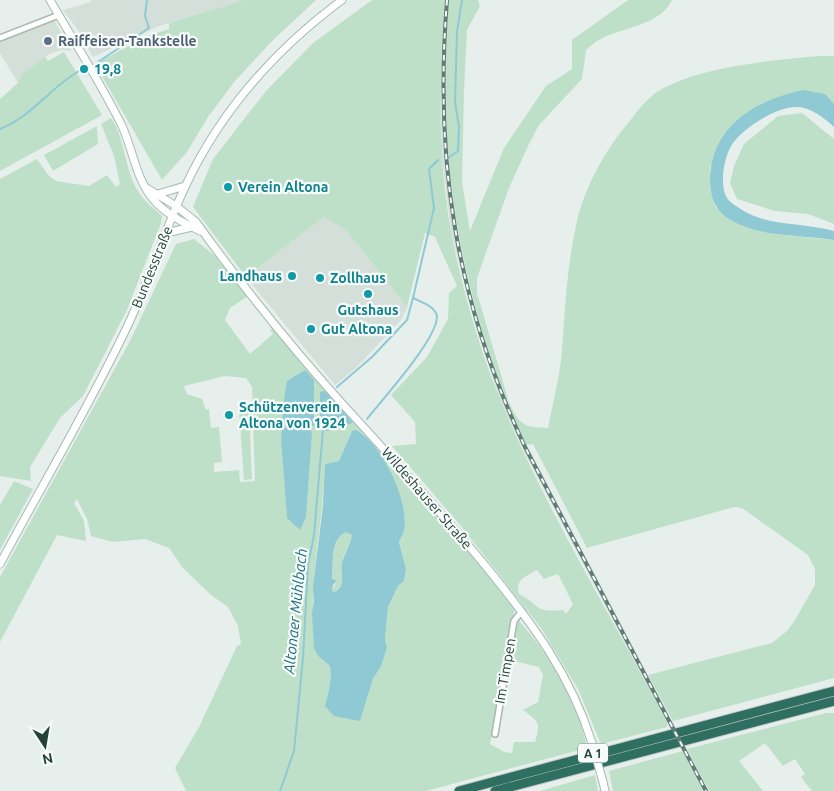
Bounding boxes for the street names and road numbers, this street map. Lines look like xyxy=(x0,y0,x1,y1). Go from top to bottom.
street label: Bundesstraße xyxy=(128,224,176,310)
street label: Wildeshauser Straße xyxy=(379,444,475,552)
street label: Im Timpen xyxy=(491,637,519,705)
road number: A 1 xyxy=(578,744,608,762)

